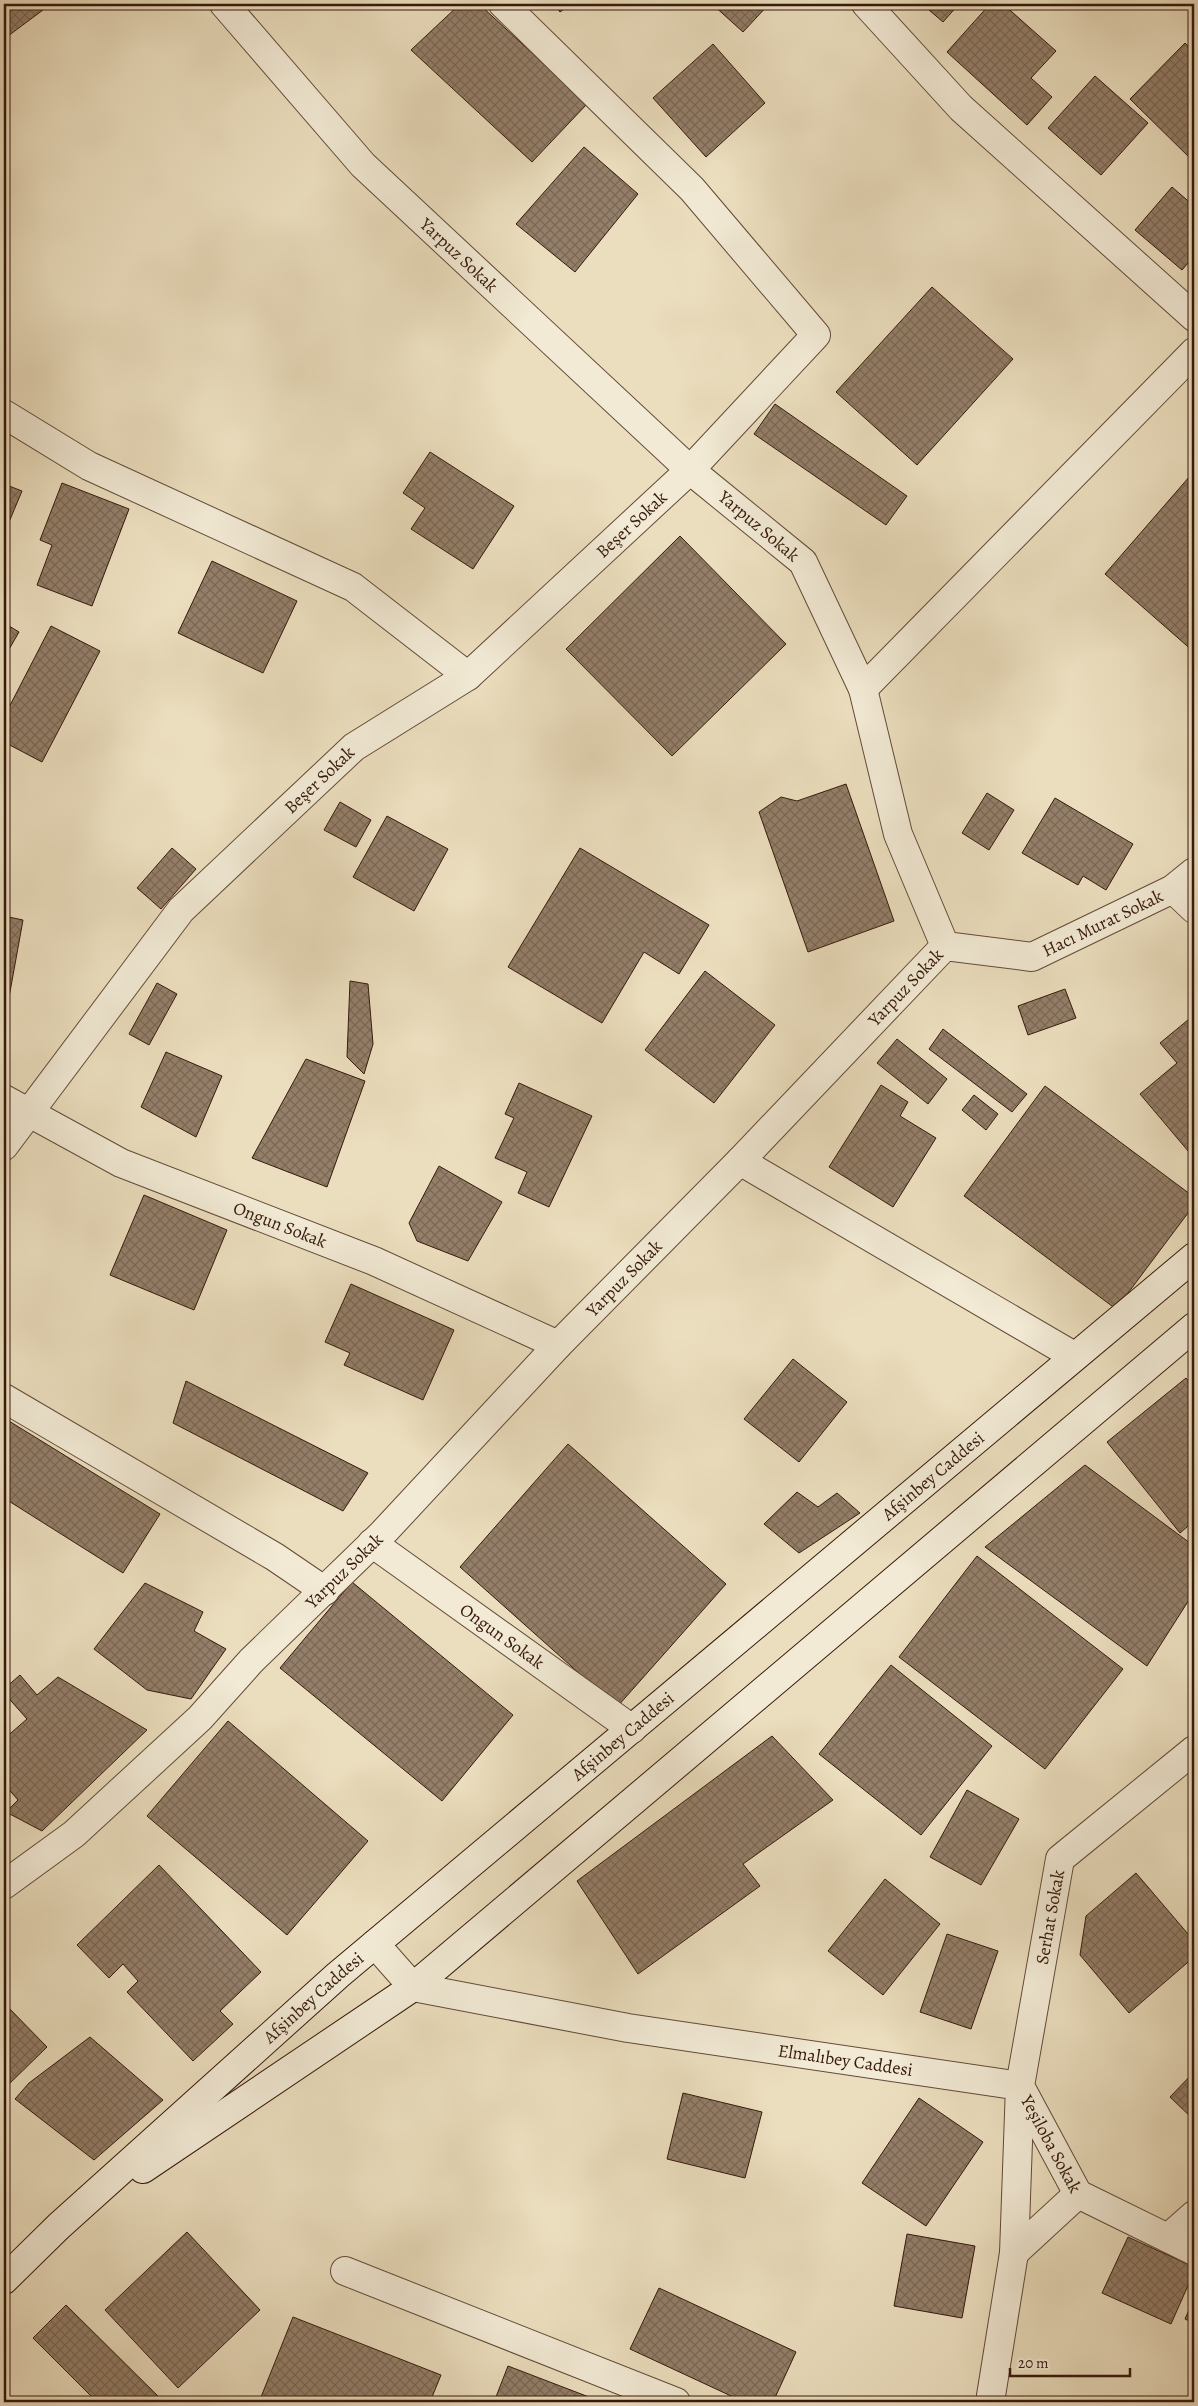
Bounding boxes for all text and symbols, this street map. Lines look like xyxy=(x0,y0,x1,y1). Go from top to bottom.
street label: Yarpuz Sokak xyxy=(414,212,503,298)
street label: Yarpuz Sokak xyxy=(713,484,805,567)
street label: Beşer Sokak xyxy=(591,485,672,563)
street label: Beşer Sokak xyxy=(279,741,360,819)
street label: Hacı Murat Sokak xyxy=(1038,884,1167,962)
street label: Yarpuz Sokak xyxy=(862,943,949,1032)
street label: Ongun Sokak xyxy=(230,1196,331,1254)
street label: Yarpuz Sokak xyxy=(580,1235,667,1323)
street label: Afşinbey Caddesi xyxy=(876,1426,989,1527)
street label: Yarpuz Sokak xyxy=(299,1528,388,1615)
street label: Ongun Sokak xyxy=(455,1598,549,1675)
street label: Afşinbey Caddesi xyxy=(566,1686,679,1787)
street label: Serhat Sokak xyxy=(1030,1868,1070,1966)
street label: Afşinbey Caddesi xyxy=(257,1946,369,2049)
street label: Elmalıbey Caddesi xyxy=(776,2038,914,2082)
street label: Yeşiloba Sokak xyxy=(1015,2090,1087,2197)
scale bar xyxy=(1010,2346,1130,2378)
text: 20 m xyxy=(1018,2353,1049,2373)

